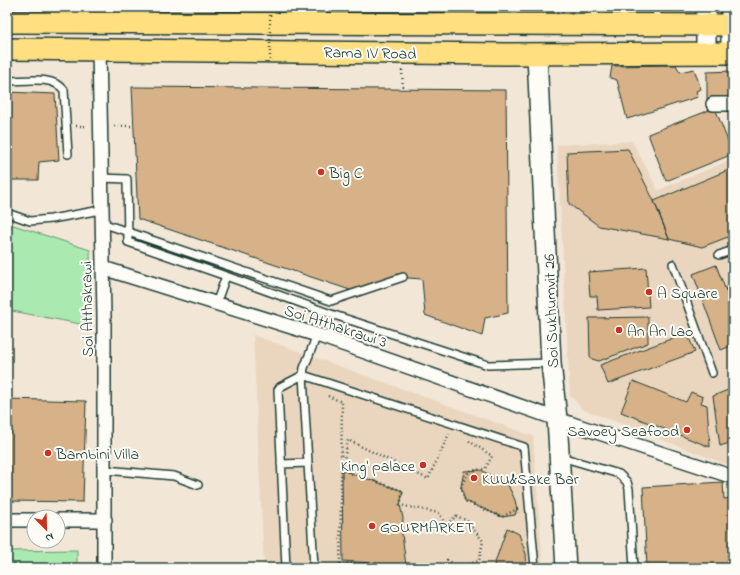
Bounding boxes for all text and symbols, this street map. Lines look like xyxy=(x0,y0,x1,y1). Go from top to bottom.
street label: Rama IV Road xyxy=(323,41,416,67)
place label: Big C xyxy=(328,162,363,186)
marker: Big C xyxy=(316,167,326,177)
street label: Soi Sukhumvit 26 xyxy=(538,253,566,369)
street label: Soi Atthakrawi xyxy=(75,260,101,357)
place label: A Square xyxy=(657,282,718,306)
marker: A Square xyxy=(644,287,654,297)
street label: Soi Atthakrawi 3 xyxy=(281,299,390,355)
place label: An An Lao xyxy=(627,320,693,344)
marker: An An Lao xyxy=(614,325,624,335)
place label: Savoey Seafood xyxy=(567,420,679,444)
marker: Savoey Seafood xyxy=(682,425,692,435)
place label: Bambini Villa xyxy=(55,443,139,467)
marker: Bambini Villa xyxy=(43,448,53,458)
place label: King' palace xyxy=(341,455,416,479)
marker: King' palace xyxy=(418,460,428,470)
place label: KUU&Sake Bar xyxy=(482,468,579,492)
marker: KUU&Sake Bar xyxy=(469,473,479,483)
north arrow xyxy=(26,509,66,549)
place label: GOURMARKET xyxy=(380,516,474,540)
marker: GOURMARKET xyxy=(367,521,377,531)
text: N xyxy=(43,528,56,546)

